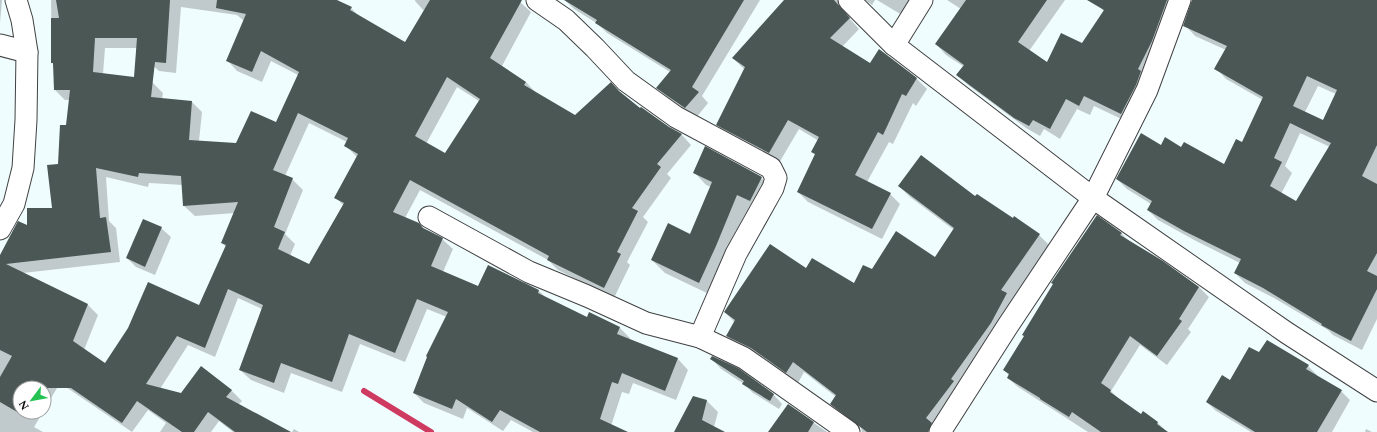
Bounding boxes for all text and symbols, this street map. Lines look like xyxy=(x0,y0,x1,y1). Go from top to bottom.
north arrow xyxy=(12,380,52,420)
text: N xyxy=(14,397,34,413)

